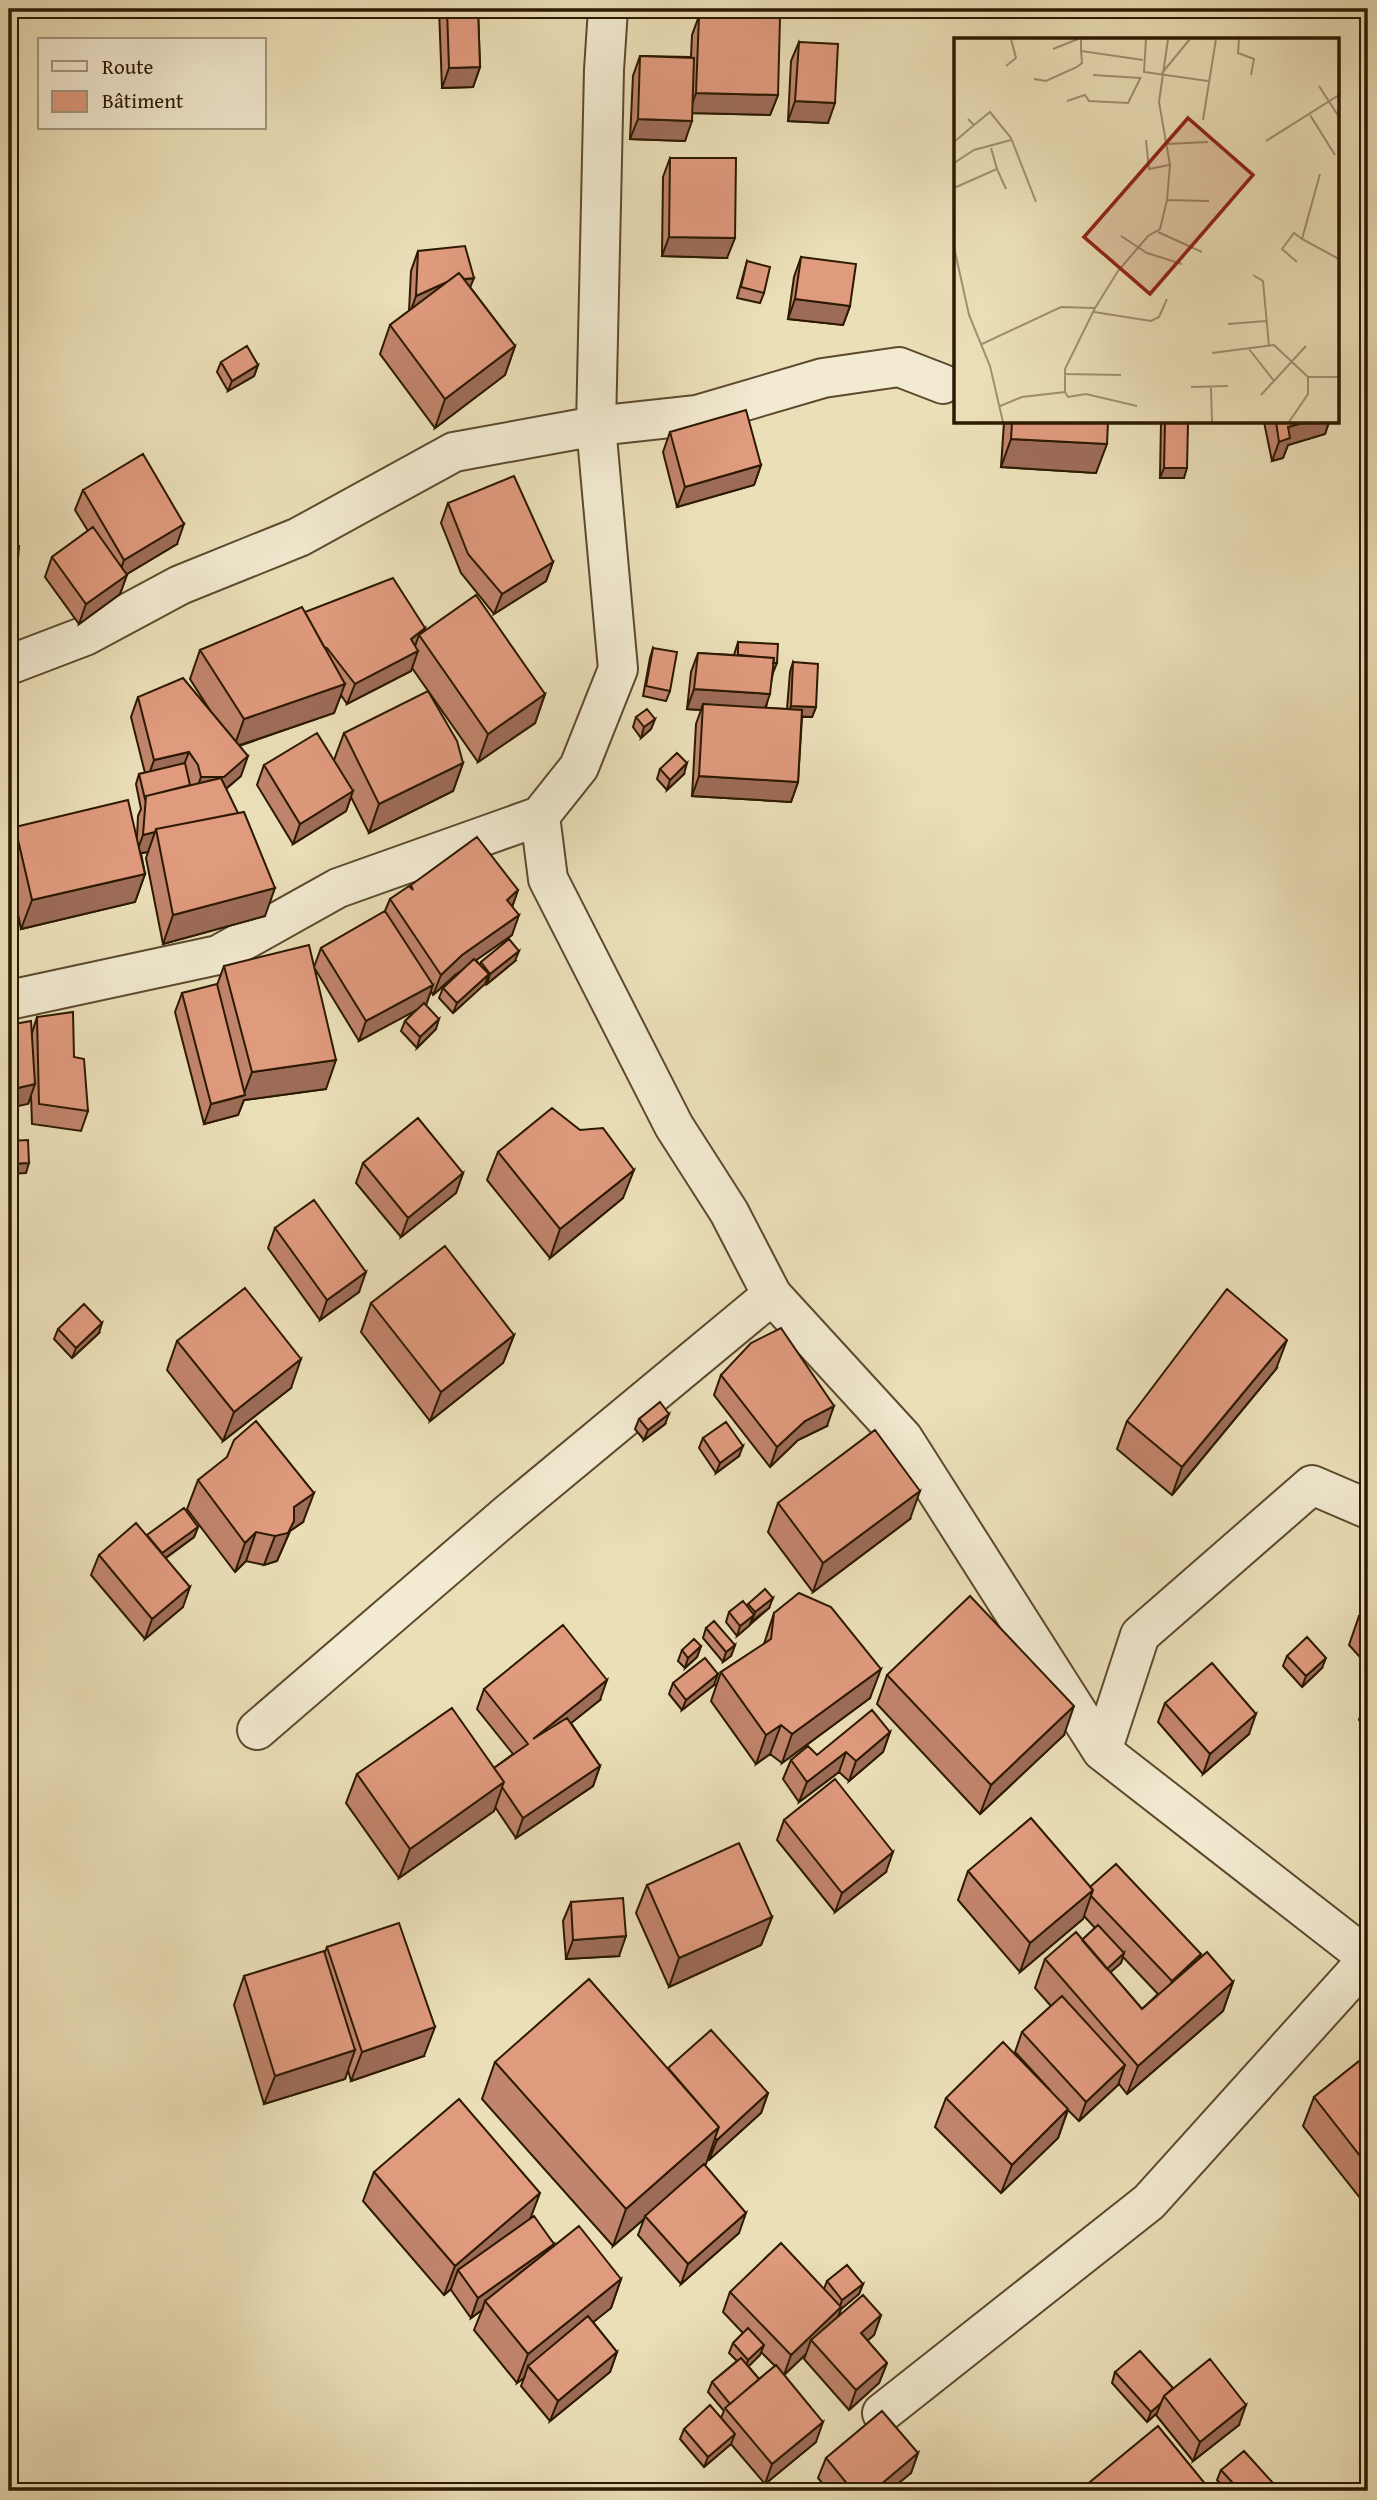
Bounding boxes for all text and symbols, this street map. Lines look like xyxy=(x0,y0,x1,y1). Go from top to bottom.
legend xyxy=(38,38,266,130)
inset map xyxy=(954,38,1338,424)
text: Route xyxy=(102,51,154,82)
text: Bâtiment xyxy=(102,85,184,116)

